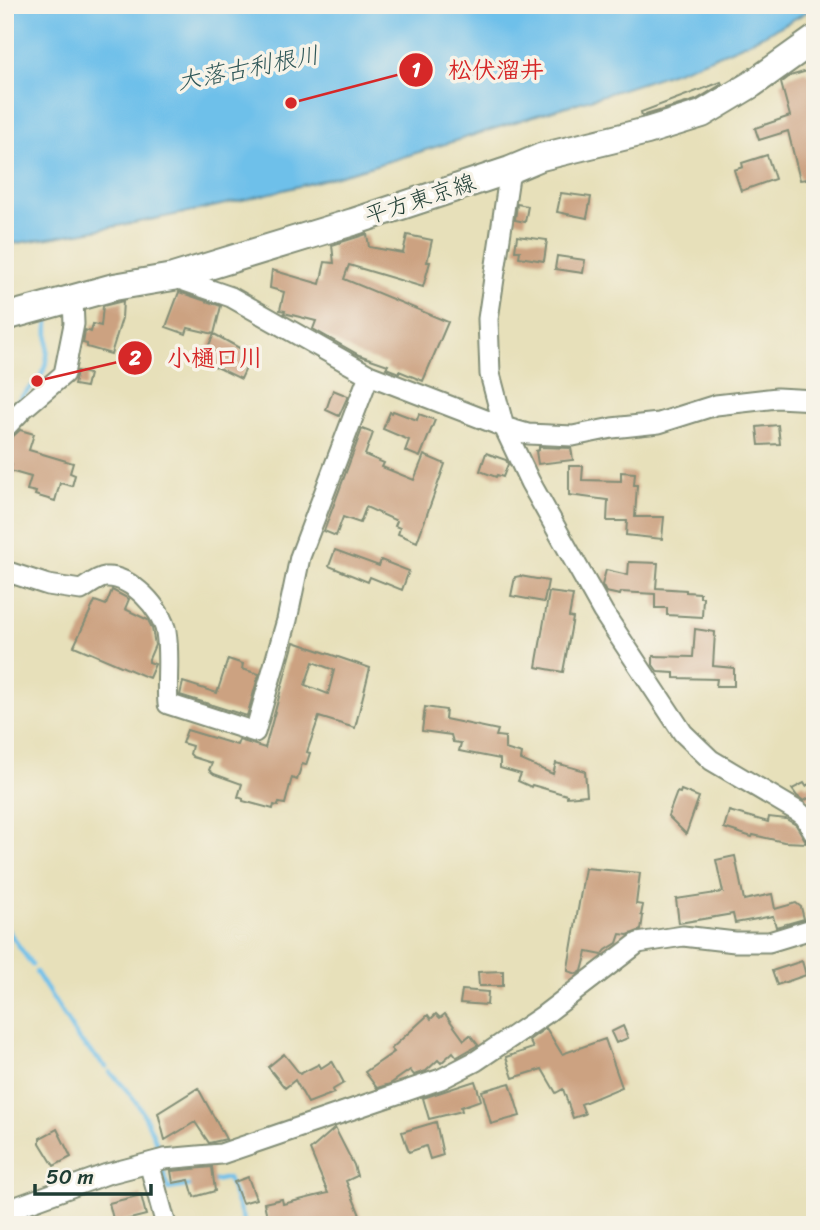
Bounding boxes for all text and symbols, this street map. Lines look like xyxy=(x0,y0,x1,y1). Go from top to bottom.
water label: 大落古利根川 xyxy=(173,34,323,102)
callout: 松伏溜井 xyxy=(399,47,558,92)
text: 松伏溜井 xyxy=(448,49,544,91)
text: 1 xyxy=(411,51,421,89)
street label: 平方東京線 xyxy=(359,162,481,236)
callout: 小樋口川 xyxy=(118,335,277,380)
text: 小樋口川 xyxy=(167,337,263,379)
text: 2 xyxy=(128,339,141,377)
scale bar xyxy=(35,1153,150,1197)
text: 50 m xyxy=(46,1158,94,1196)

